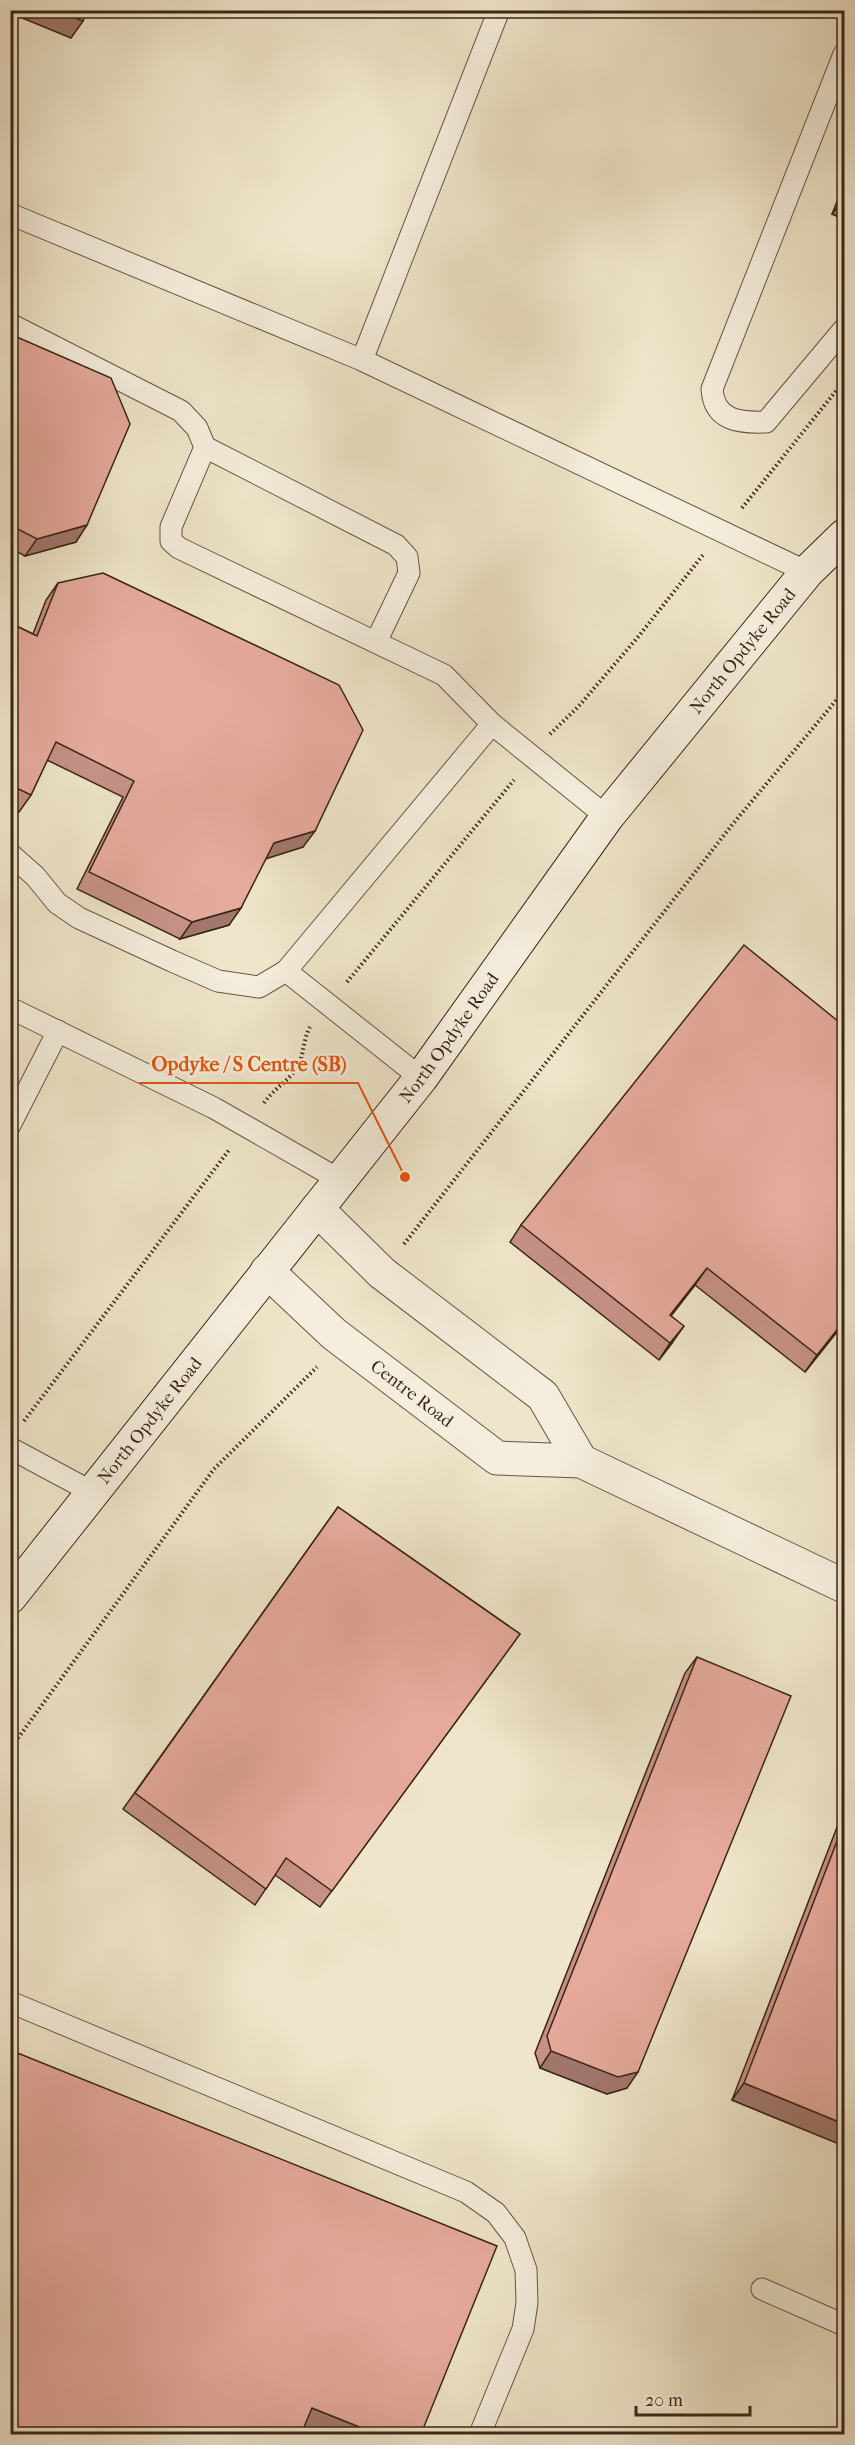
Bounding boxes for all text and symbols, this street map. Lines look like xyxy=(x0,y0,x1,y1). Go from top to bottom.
street label: North Opdyke Road xyxy=(686,584,800,718)
street label: North Opdyke Road xyxy=(395,969,504,1107)
callout: Opdyke / S Centre (SB) xyxy=(139,1045,358,1083)
text: Opdyke / S Centre (SB) xyxy=(152,1053,347,1076)
street label: North Opdyke Road xyxy=(94,1353,207,1488)
street label: Centre Road xyxy=(366,1356,457,1432)
scale bar xyxy=(636,2379,750,2417)
text: 20 m xyxy=(645,2390,683,2411)

